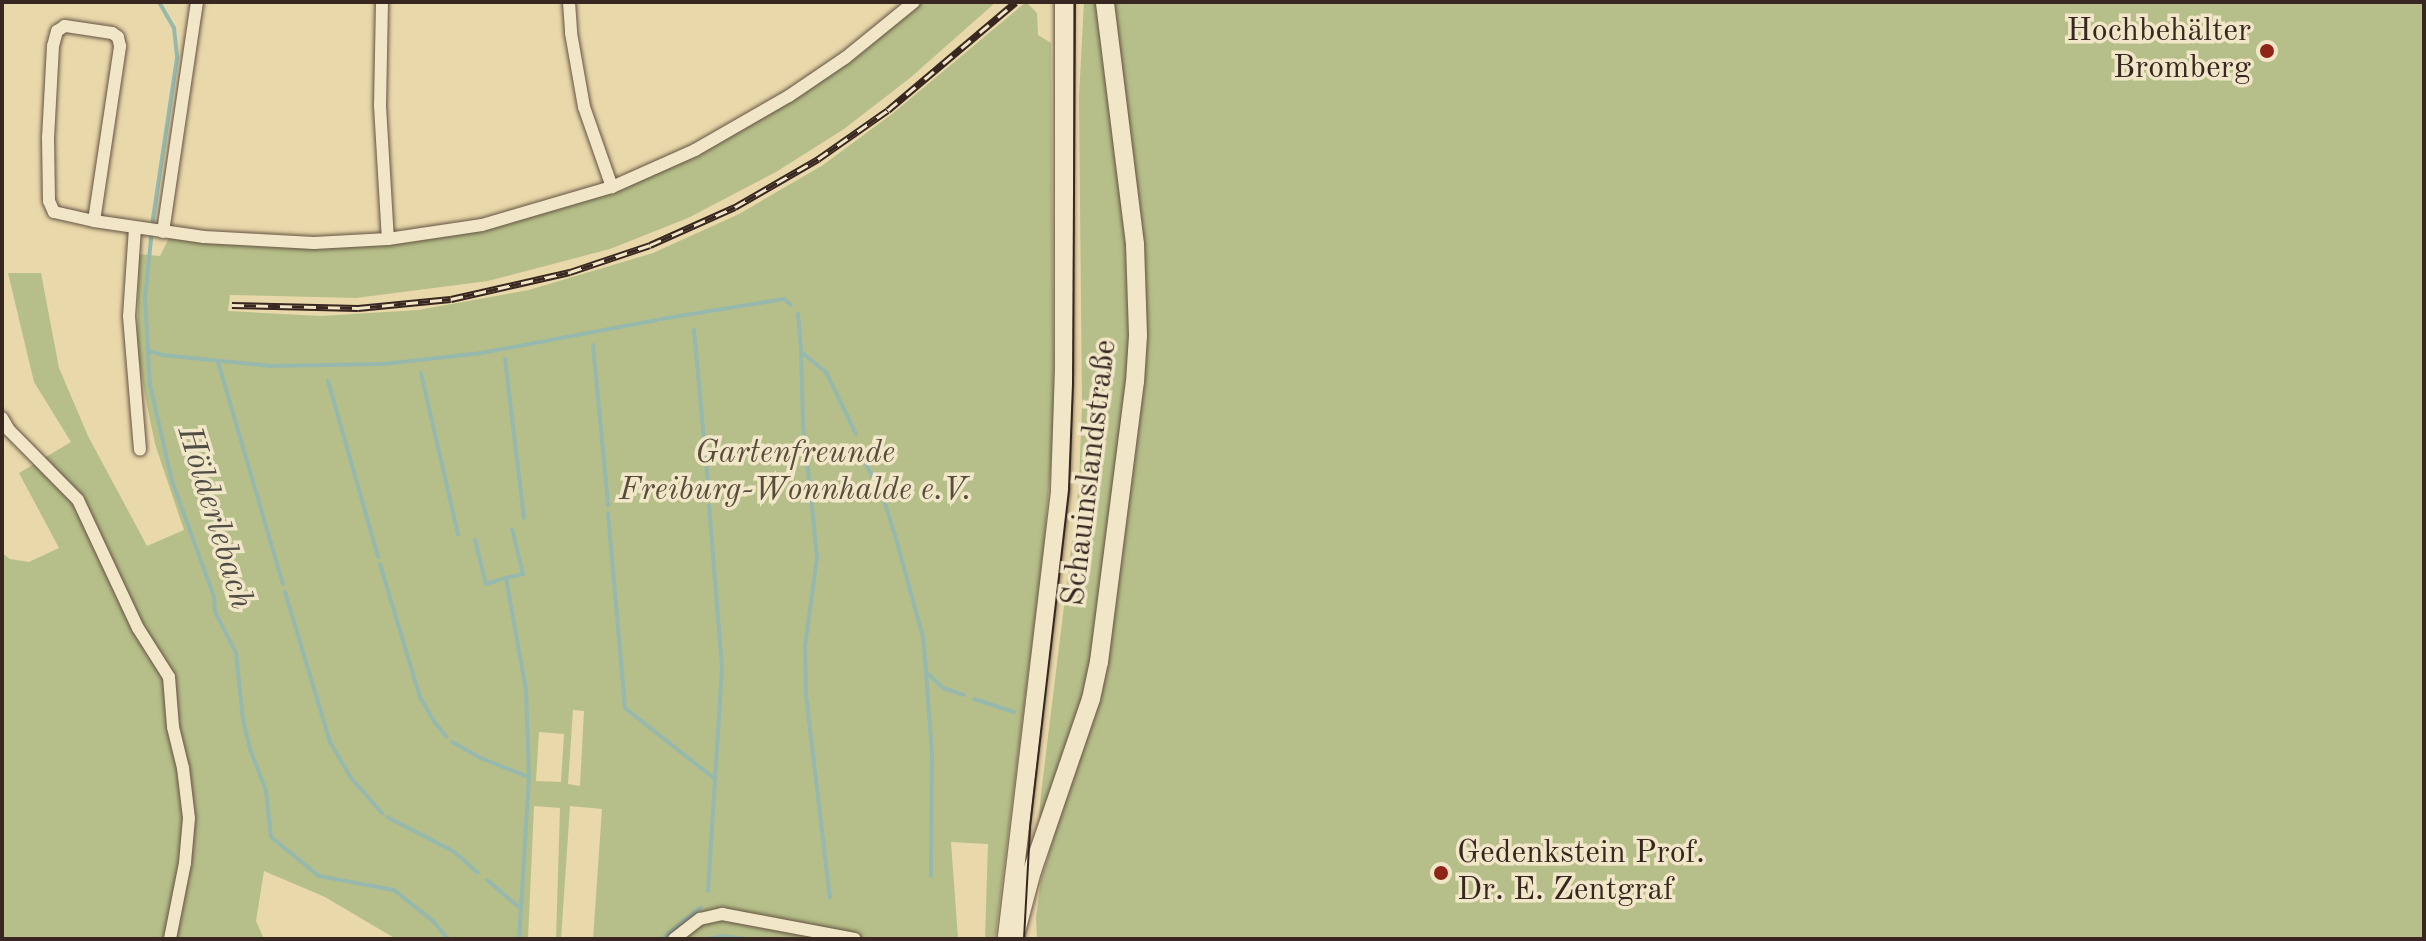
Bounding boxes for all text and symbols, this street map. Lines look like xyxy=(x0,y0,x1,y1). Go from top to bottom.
place label: Hochbehälter Bromberg xyxy=(2067,14,2251,89)
marker: Hochbehälter Bromberg xyxy=(2258,42,2276,60)
street label: Schauinslandstraße xyxy=(1056,338,1126,608)
water label: Hölderlebach xyxy=(167,421,261,615)
park label: Gartenfreunde Freiburg-Wonnhalde e.V. xyxy=(619,436,971,511)
place label: Gedenkstein Prof. Dr. E. Zentgraf xyxy=(1457,836,1705,911)
marker: Gedenkstein Prof. Dr. E. Zentgraf xyxy=(1432,864,1450,882)

